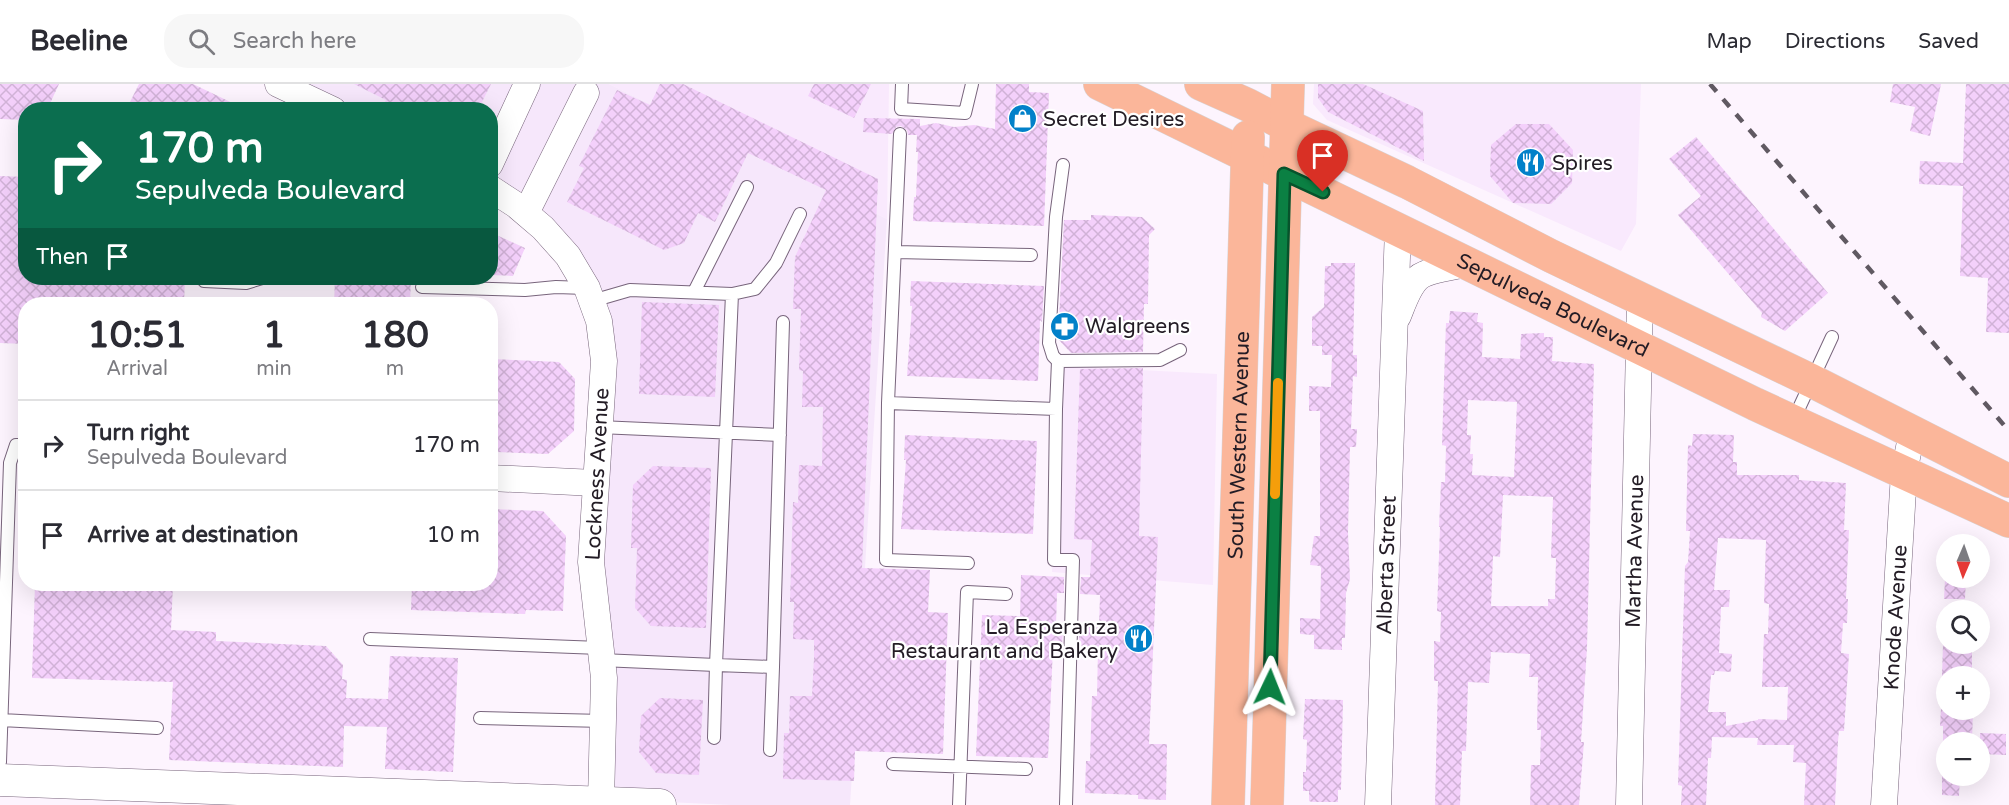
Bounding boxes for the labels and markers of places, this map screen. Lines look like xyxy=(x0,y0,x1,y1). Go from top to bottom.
shop icon: Secret Desires xyxy=(1006,103,1038,135)
place label: Secret Desires xyxy=(1043,107,1184,132)
pin xyxy=(1297,130,1348,192)
restaurant icon: Spires xyxy=(1515,147,1547,179)
place label: Spires xyxy=(1552,151,1613,176)
pharmacy icon: Walgreens xyxy=(1048,310,1080,342)
place label: Walgreens xyxy=(1085,314,1190,339)
place label: La Esperanza Restaurant and Bakery xyxy=(891,615,1118,664)
restaurant icon: La Esperanza Restaurant and Bakery xyxy=(1123,623,1155,655)

